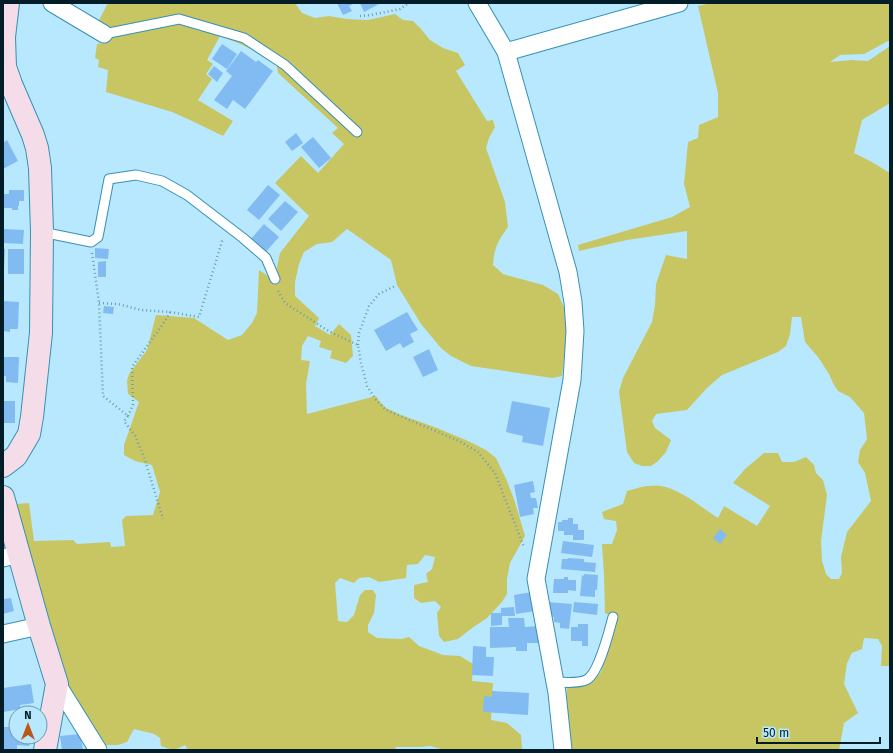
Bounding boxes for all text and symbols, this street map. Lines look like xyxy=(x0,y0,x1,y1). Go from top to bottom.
north arrow xyxy=(8,705,48,745)
text: N xyxy=(24,709,32,722)
scale bar xyxy=(757,719,880,745)
text: 50 m xyxy=(763,726,789,740)

